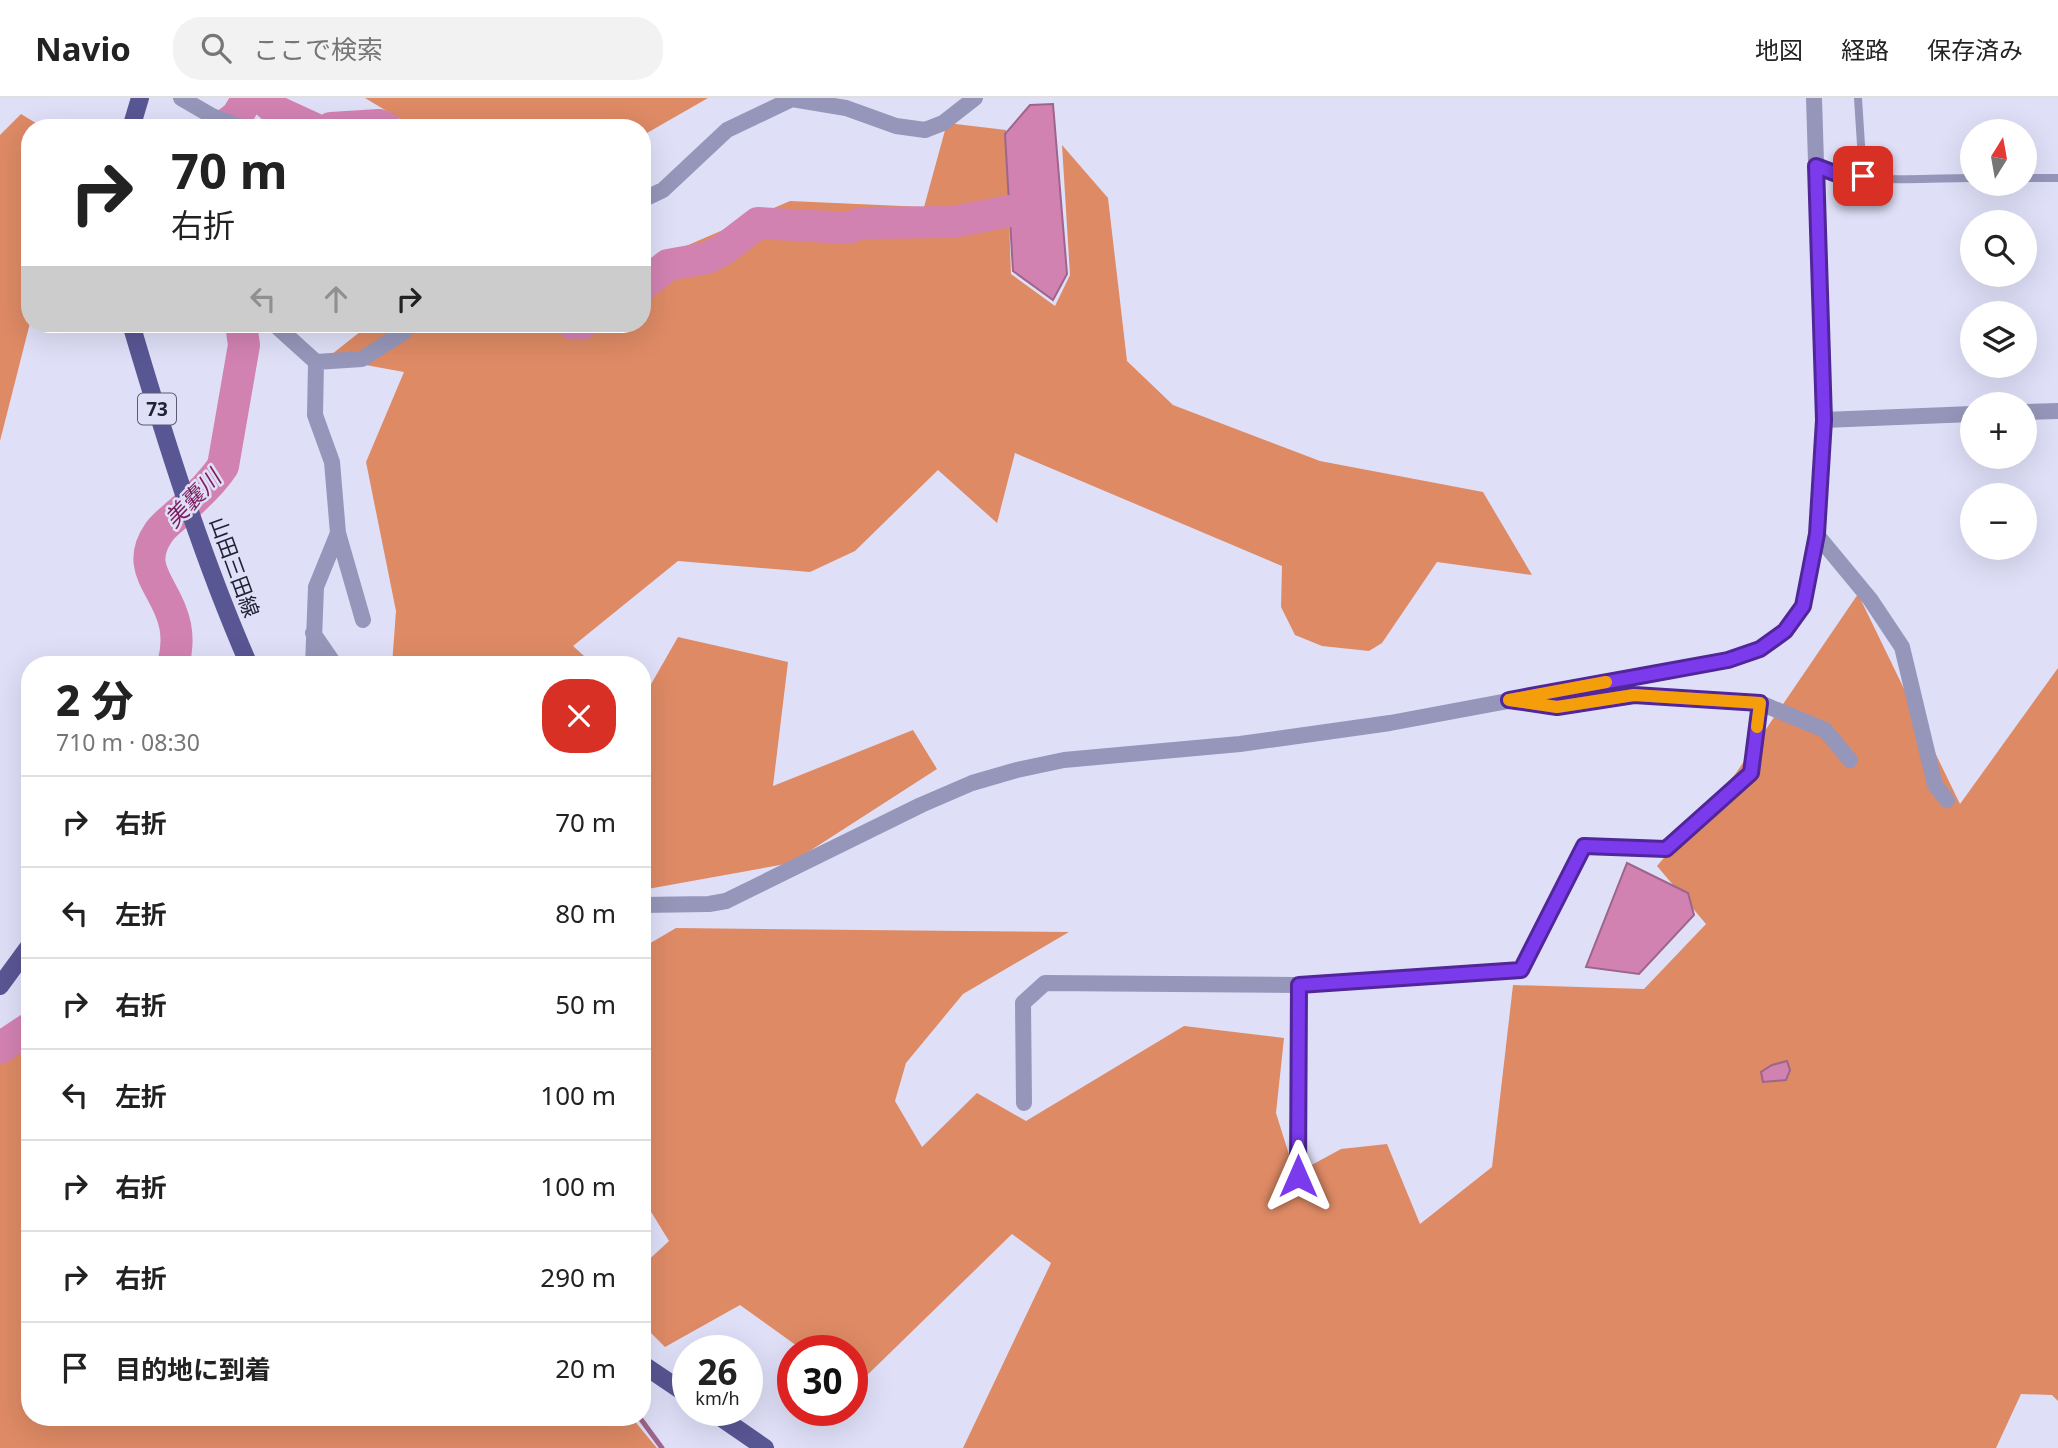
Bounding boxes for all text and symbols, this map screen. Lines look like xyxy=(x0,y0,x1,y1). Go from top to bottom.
search box xyxy=(173,17,663,80)
text: Navio xyxy=(35,26,131,71)
icon: search xyxy=(197,29,235,67)
text: ここで検索 xyxy=(253,31,383,67)
text: 地図 xyxy=(1755,33,1803,66)
text: 経路 xyxy=(1841,33,1889,66)
text: 保存済み xyxy=(1927,33,2023,66)
north arrow xyxy=(1960,119,2037,196)
map controls xyxy=(1960,119,2037,560)
text: 70 m xyxy=(171,137,288,203)
pin xyxy=(1833,146,1893,206)
icon: right xyxy=(56,147,147,238)
icon: arrive xyxy=(1844,157,1882,195)
text: 右折 xyxy=(171,203,235,246)
button: search xyxy=(1960,210,2037,287)
icon: left xyxy=(244,280,282,318)
icon: ahead xyxy=(317,280,355,318)
icon: right xyxy=(390,280,428,318)
button: layers xyxy=(1960,301,2037,378)
button: + xyxy=(1960,392,2037,469)
road number: 73 xyxy=(138,394,176,424)
water label: 美嚢川 xyxy=(157,460,230,534)
button: − xyxy=(1960,483,2037,560)
street label: 山田三田線 xyxy=(204,513,266,621)
text: 2 分 xyxy=(56,671,133,728)
button: close xyxy=(542,679,616,753)
text: 710 m · 08:30 xyxy=(56,726,200,758)
icon: right xyxy=(56,803,94,841)
text: 70 m xyxy=(555,804,616,840)
text: 右折 xyxy=(115,805,167,841)
icon: left xyxy=(56,894,94,932)
text: 80 m xyxy=(555,895,616,931)
text: 左折 xyxy=(115,896,167,932)
icon: right xyxy=(56,985,94,1023)
text: 50 m xyxy=(555,986,616,1022)
text: 右折 xyxy=(115,987,167,1023)
icon: left xyxy=(56,1076,94,1114)
text: 100 m xyxy=(540,1077,616,1113)
text: 左折 xyxy=(115,1078,167,1114)
position arrow xyxy=(1261,1139,1335,1213)
icon: right xyxy=(56,1167,94,1205)
text: 100 m xyxy=(540,1168,616,1204)
text: 右折 xyxy=(115,1169,167,1205)
icon: right xyxy=(56,1258,94,1296)
text: 290 m xyxy=(540,1259,616,1295)
text: 右折 xyxy=(115,1260,167,1296)
speed limit sign: 30 xyxy=(777,1335,868,1426)
text: 26 xyxy=(697,1348,738,1395)
icon: arrive xyxy=(56,1349,94,1387)
text: 20 m xyxy=(555,1350,616,1386)
text: 目的地に到着 xyxy=(115,1351,271,1387)
text: km/h xyxy=(695,1386,740,1410)

